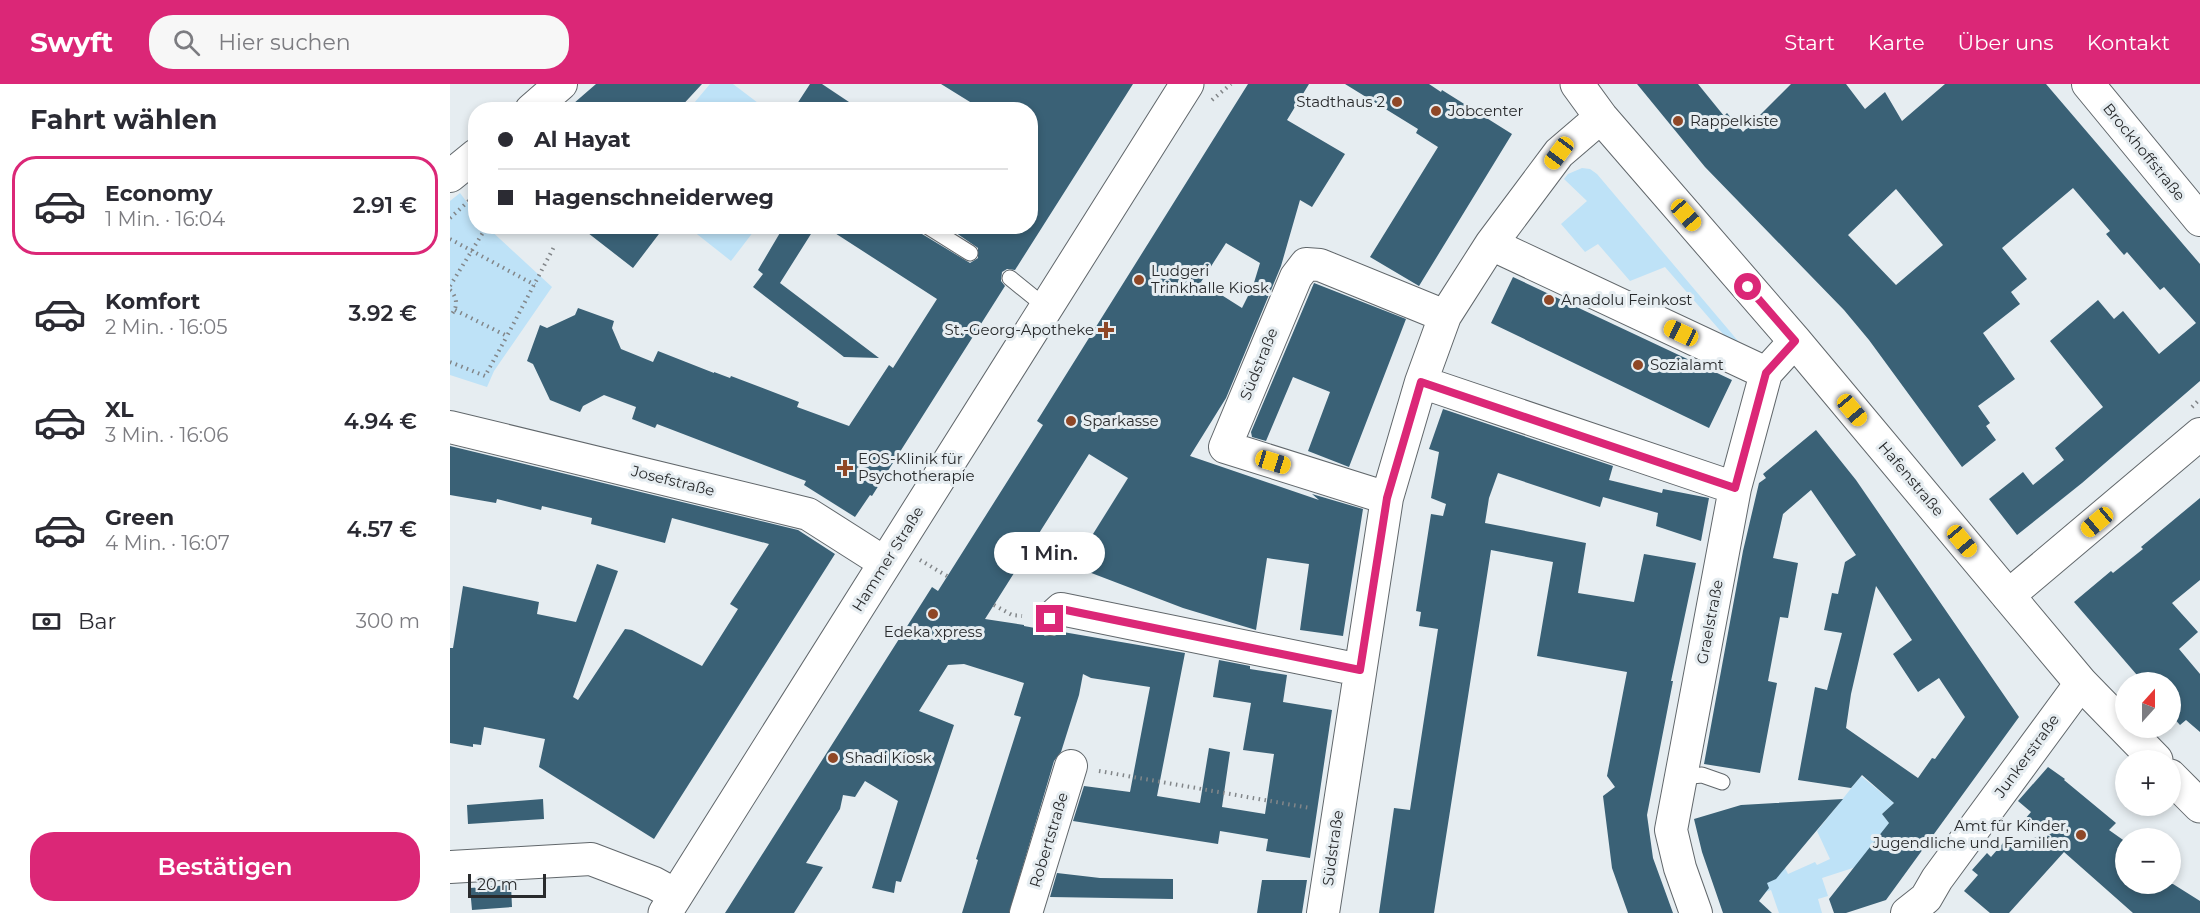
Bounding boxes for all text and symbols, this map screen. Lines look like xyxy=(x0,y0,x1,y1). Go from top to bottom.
search box xyxy=(149,15,569,69)
text: Swyft xyxy=(30,25,113,59)
icon: search xyxy=(170,26,203,59)
text: Hier suchen xyxy=(218,29,351,56)
text: Start xyxy=(1784,30,1835,55)
text: Karte xyxy=(1868,30,1925,55)
text: Über uns xyxy=(1958,30,2054,55)
text: Kontakt xyxy=(2087,30,2170,55)
place label: Stadthaus 2 xyxy=(1296,92,1385,111)
marker: Stadthaus 2 xyxy=(1390,95,1404,109)
street label: Brockhoffstraße xyxy=(2099,99,2190,204)
place label: Jobcenter xyxy=(1447,101,1524,120)
text: Fahrt wählen xyxy=(30,103,217,136)
marker: Jobcenter xyxy=(1429,104,1443,118)
place label: Rappelkiste xyxy=(1690,111,1778,130)
marker: Rappelkiste xyxy=(1671,114,1685,128)
text: Al Hayat xyxy=(534,126,631,153)
car xyxy=(1541,133,1577,173)
icon: car xyxy=(33,179,87,233)
text: Economy xyxy=(105,180,213,207)
text: Hagenschneiderweg xyxy=(534,184,774,211)
text: 2.91 € xyxy=(353,192,417,219)
car xyxy=(1667,196,1705,234)
text: 1 Min. · 16:04 xyxy=(105,207,225,231)
place label: Ludgeri Trinkhalle Kiosk xyxy=(1151,261,1269,297)
marker: Ludgeri Trinkhalle Kiosk xyxy=(1132,273,1146,287)
route start xyxy=(1734,273,1761,300)
icon: car xyxy=(33,287,87,341)
text: Komfort xyxy=(105,288,200,315)
place label: Anadolu Feinkost xyxy=(1561,290,1692,309)
marker: Anadolu Feinkost xyxy=(1542,293,1556,307)
text: 3.92 € xyxy=(348,300,417,327)
text: 2 Min. · 16:05 xyxy=(105,315,228,339)
car xyxy=(1661,317,1701,349)
place label: St.-Georg-Apotheke xyxy=(945,320,1094,339)
marker: St.-Georg-Apotheke xyxy=(1099,323,1113,337)
street label: Südstraße xyxy=(1235,325,1282,403)
place label: Sozialamt xyxy=(1650,355,1724,374)
marker: Sozialamt xyxy=(1631,358,1645,372)
car xyxy=(1834,390,1870,430)
icon: car xyxy=(33,395,87,449)
text: XL xyxy=(105,396,134,423)
text: 4.94 € xyxy=(344,408,417,435)
place label: Sparkasse xyxy=(1083,411,1158,430)
marker: Sparkasse xyxy=(1064,414,1078,428)
text: 3 Min. · 16:06 xyxy=(105,423,228,447)
street label: Hafenstraße xyxy=(1875,437,1948,520)
car xyxy=(1253,448,1293,476)
place label: EOS-Klinik für Psychotherapie xyxy=(858,449,975,485)
marker: EOS-Klinik für Psychotherapie xyxy=(836,459,854,477)
street label: Josefstraße xyxy=(629,461,717,500)
icon: car xyxy=(33,503,87,557)
street label: Hammer Straße xyxy=(848,503,928,615)
text: Green xyxy=(105,504,174,531)
car xyxy=(2077,504,2117,540)
text: 4.57 € xyxy=(347,516,417,543)
car xyxy=(1944,521,1980,561)
text: 4 Min. · 16:07 xyxy=(105,531,230,555)
callout: 1 Min. xyxy=(994,532,1106,574)
text: 1 Min. xyxy=(1021,541,1078,565)
street label: Graelstraße xyxy=(1692,578,1727,666)
icon: cash xyxy=(30,605,63,638)
route end xyxy=(1036,605,1063,632)
marker: Edeka xpress xyxy=(926,607,940,621)
text: Bar xyxy=(78,608,116,635)
text: 300 m xyxy=(356,609,420,633)
place label: Edeka xpress xyxy=(884,622,982,641)
north arrow xyxy=(2115,672,2181,738)
map controls xyxy=(2115,672,2181,894)
street label: Junkerstraße xyxy=(1989,710,2063,802)
place label: Shadi Kiosk xyxy=(845,748,932,767)
button: + xyxy=(2115,750,2181,816)
marker: Shadi Kiosk xyxy=(826,751,840,765)
street label: Robertstraße xyxy=(1025,790,1072,890)
street label: Südstraße xyxy=(1318,809,1347,887)
place label: Amt für Kinder, Jugendliche und Familien xyxy=(1872,816,2069,852)
marker: Amt für Kinder, Jugendliche und Familien xyxy=(2074,828,2088,842)
button: − xyxy=(2115,828,2181,894)
button: Bestätigen xyxy=(30,832,420,901)
scale bar xyxy=(468,871,546,898)
text: 20 m xyxy=(477,875,518,894)

